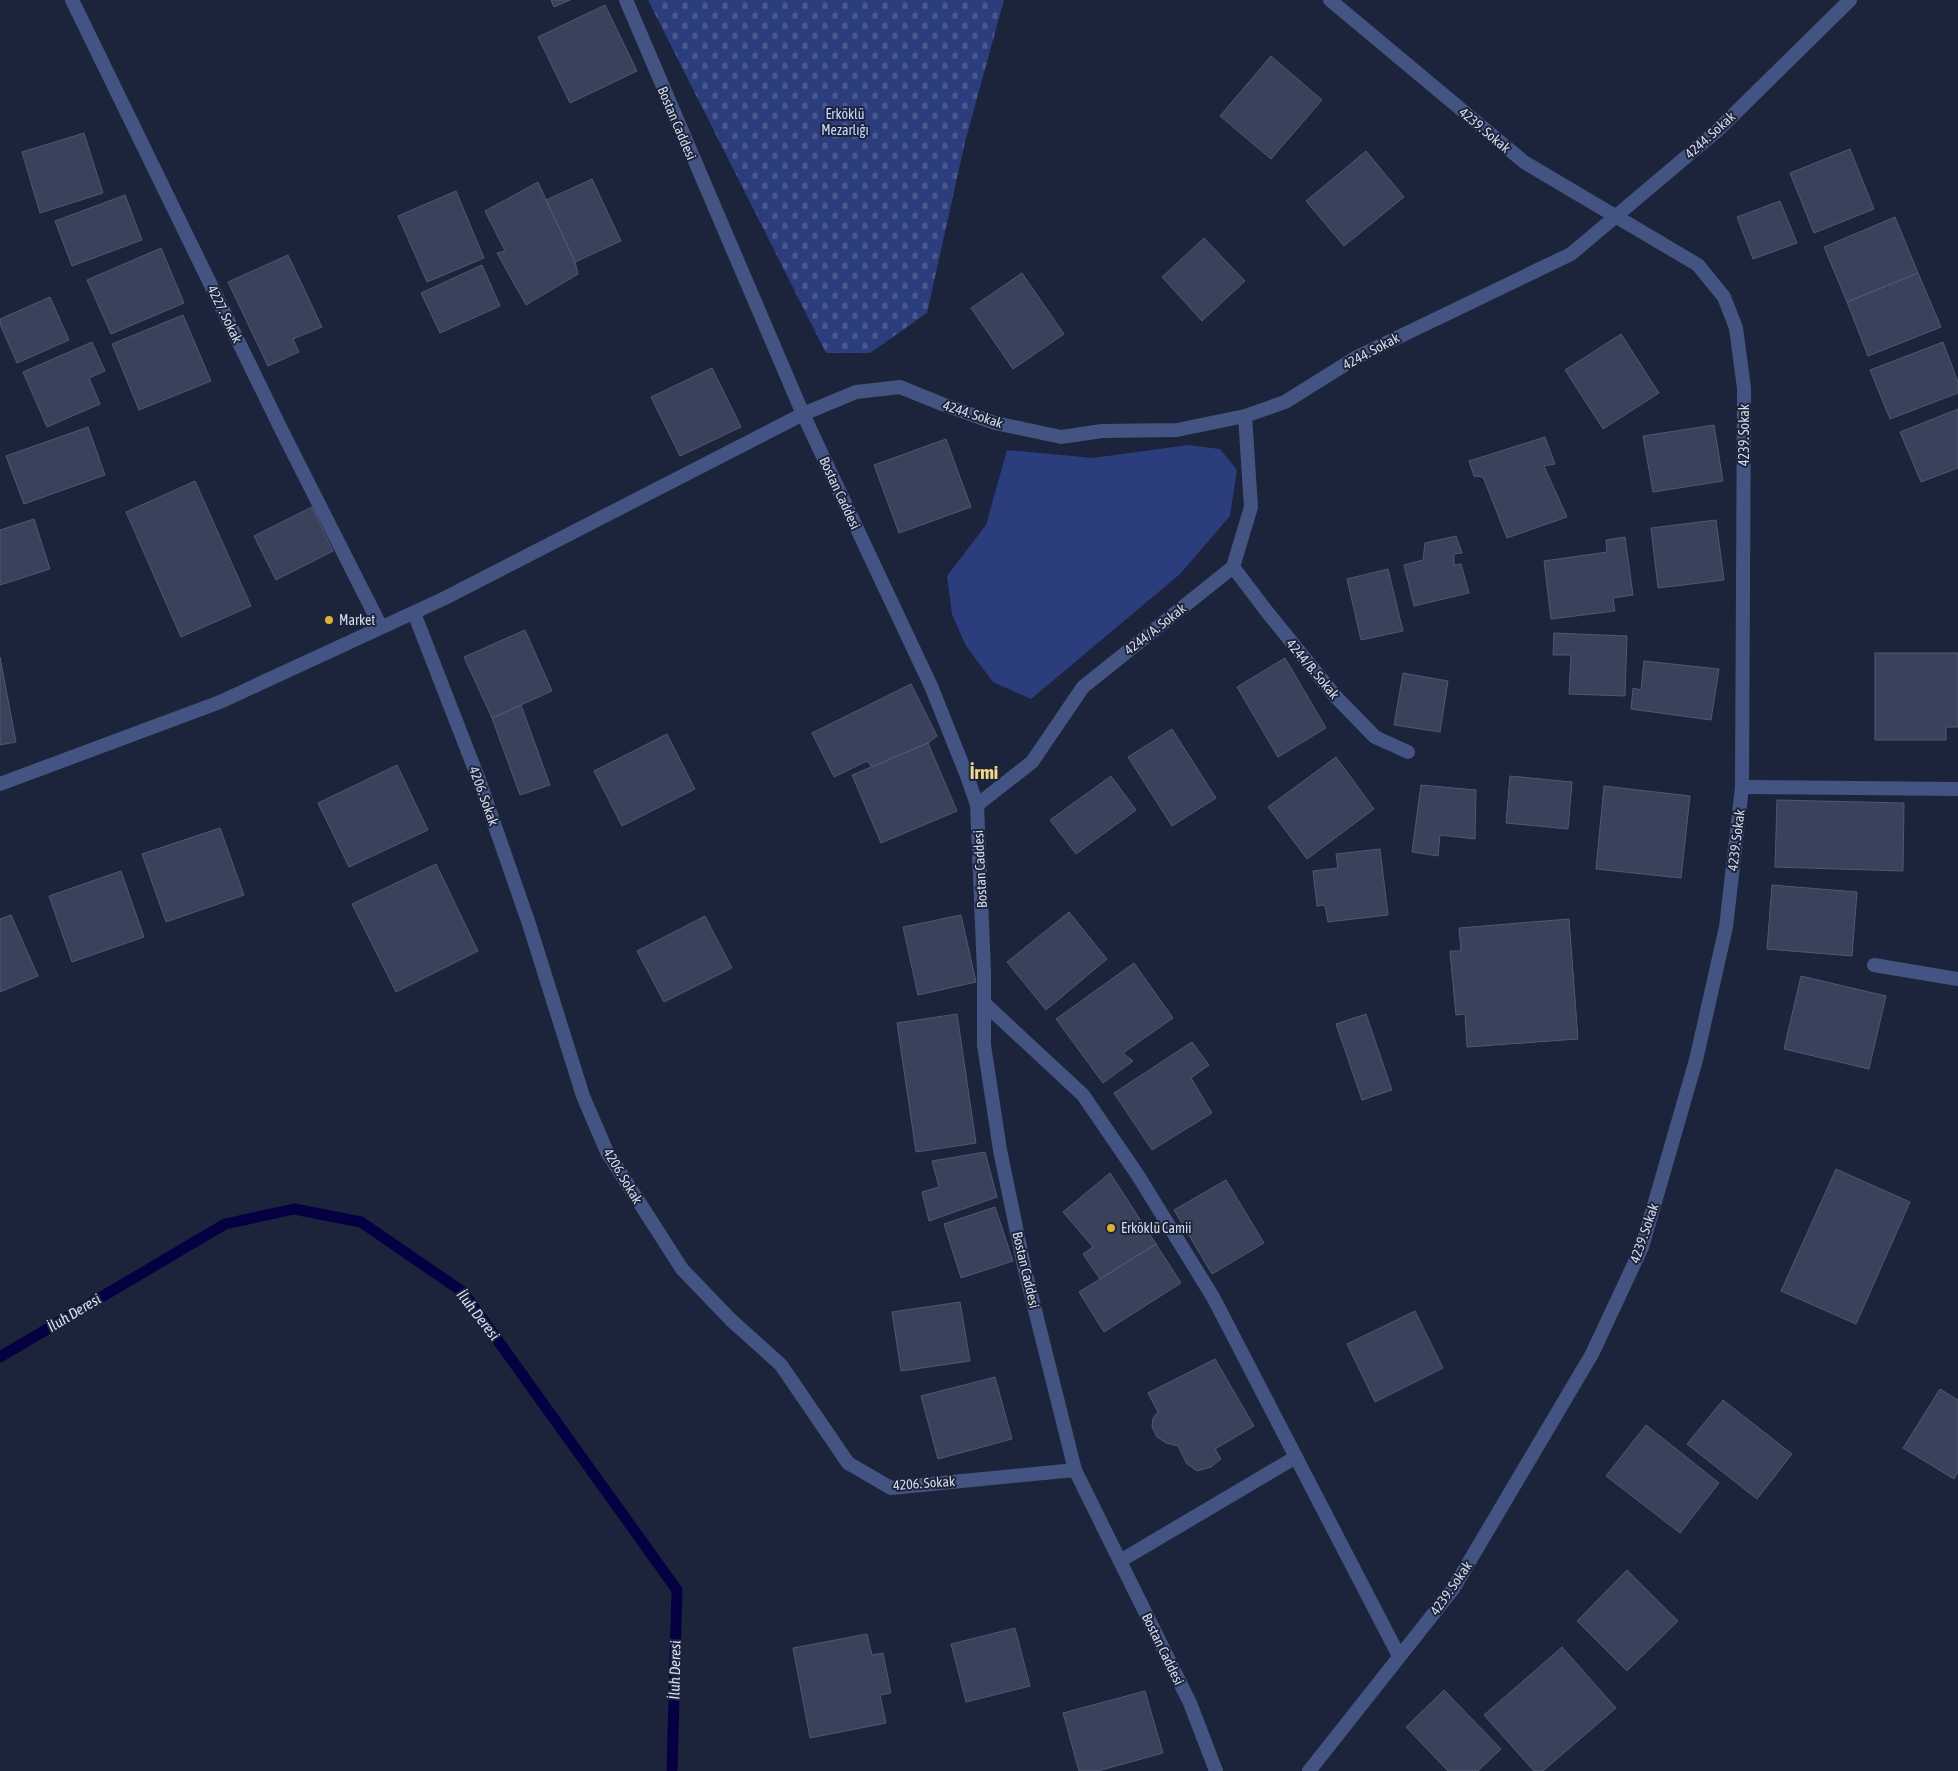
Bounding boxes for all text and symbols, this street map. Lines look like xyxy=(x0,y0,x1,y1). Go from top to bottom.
street label: Bostan Caddesi xyxy=(654,84,700,162)
street label: 4239. Sokak xyxy=(1456,104,1514,156)
park label: Erköklü Mezarlığı xyxy=(821,106,869,138)
street label: 4244. Sokak xyxy=(1682,108,1738,162)
street label: 4227. Sokak xyxy=(204,283,246,345)
street label: 4244. Sokak xyxy=(1340,329,1402,373)
street label: 4244. Sokak xyxy=(941,397,1005,431)
street label: 4239. Sokak xyxy=(1736,404,1752,466)
street label: Bostan Caddesi xyxy=(816,454,864,532)
street label: 4244/A. Sokak xyxy=(1121,600,1189,658)
place label: Market xyxy=(339,612,375,628)
marker: Market xyxy=(323,614,335,626)
street label: 4244/B. Sokak xyxy=(1283,636,1343,702)
district label: İrmi xyxy=(970,761,998,783)
street label: 4206. Sokak xyxy=(466,764,502,828)
street label: 4239. Sokak xyxy=(1724,808,1748,872)
street label: Bostan Caddesi xyxy=(970,830,990,908)
street label: 4206. Sokak xyxy=(600,1145,646,1207)
street label: 4239. Sokak xyxy=(1626,1201,1662,1265)
place label: Erköklü Camii xyxy=(1121,1220,1191,1236)
marker: Erköklü Camii xyxy=(1105,1222,1117,1234)
street label: Bostan Caddesi xyxy=(1009,1230,1043,1310)
water label: İluh Deresi xyxy=(453,1286,504,1344)
water label: İluh Deresi xyxy=(44,1290,104,1335)
street label: 4206. Sokak xyxy=(893,1473,955,1493)
street label: 4239. Sokak xyxy=(1427,1558,1475,1618)
street label: Bostan Caddesi xyxy=(1139,1610,1187,1688)
water label: İluh Deresi xyxy=(665,1640,684,1700)

